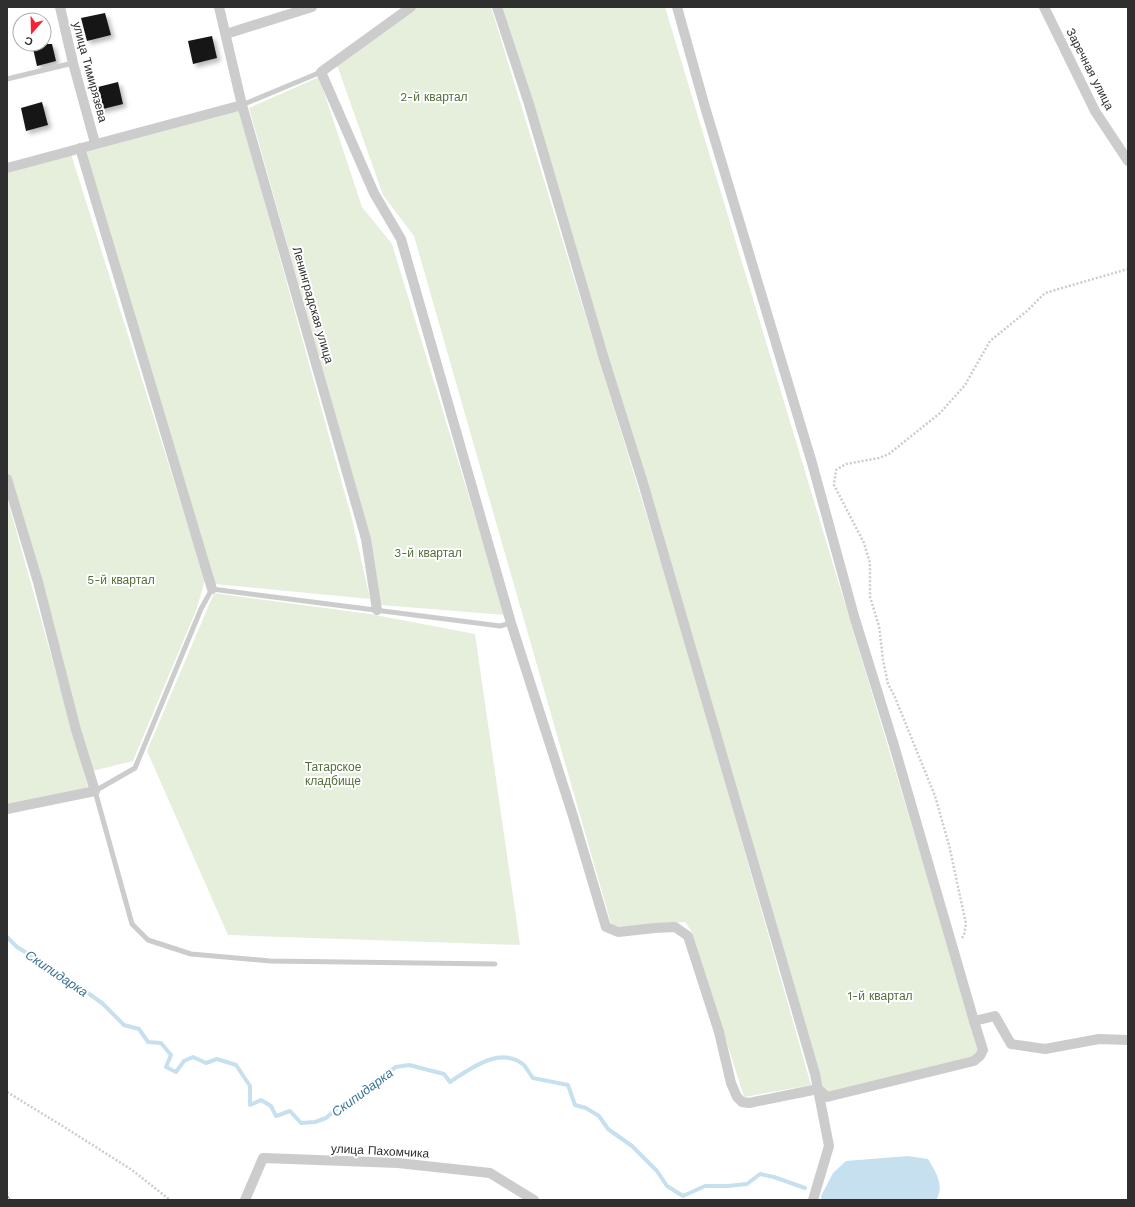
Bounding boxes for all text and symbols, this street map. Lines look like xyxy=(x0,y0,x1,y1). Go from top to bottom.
north arrow xyxy=(12,12,52,52)
street label: улица Тимирязева xyxy=(70,20,110,124)
street label: Заречная улица xyxy=(1063,26,1117,113)
text: С xyxy=(23,33,35,48)
park label: 2-й квартал xyxy=(400,90,468,104)
street label: Ленинградская улица xyxy=(290,245,336,365)
park label: 3-й квартал xyxy=(394,546,462,560)
park label: 5-й квартал xyxy=(87,573,155,587)
park label: Татарское кладбище xyxy=(305,760,362,788)
water label: Скипидарка xyxy=(23,947,91,1000)
park label: 1-й квартал xyxy=(847,989,913,1003)
water label: Скипидарка xyxy=(329,1065,396,1120)
street label: улица Пахомчика xyxy=(331,1141,430,1161)

